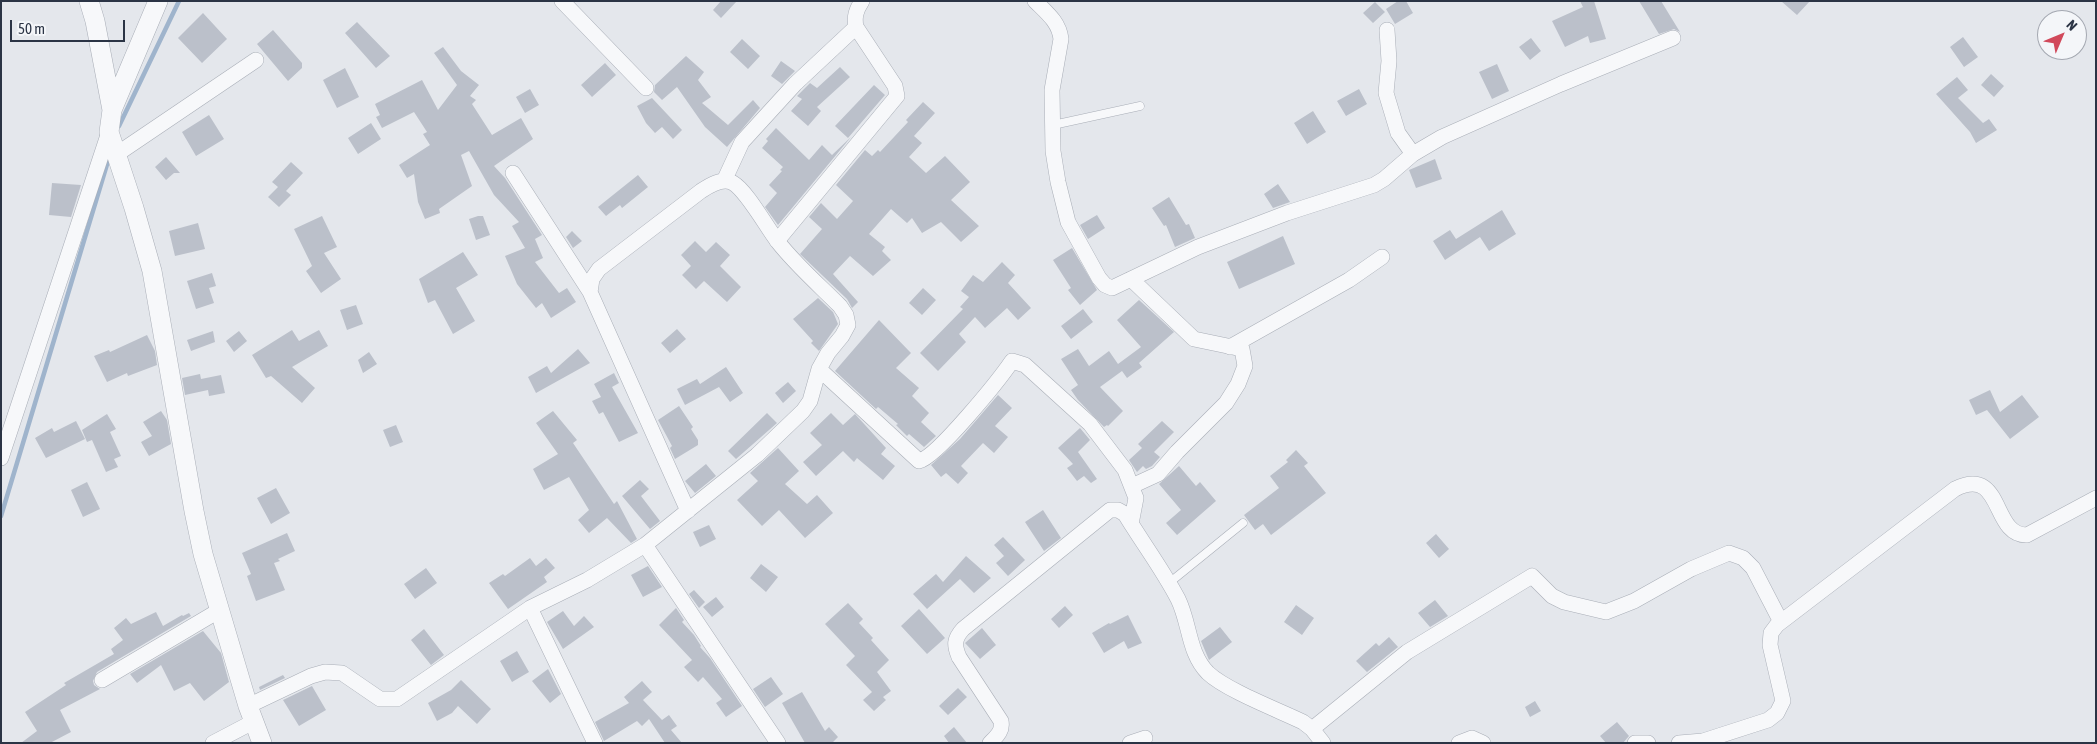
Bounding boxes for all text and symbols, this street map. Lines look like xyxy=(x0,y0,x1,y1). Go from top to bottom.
scale bar xyxy=(12,10,128,42)
north arrow xyxy=(2037,10,2087,60)
text: N xyxy=(2063,17,2080,34)
text: 50 m xyxy=(18,20,45,37)

